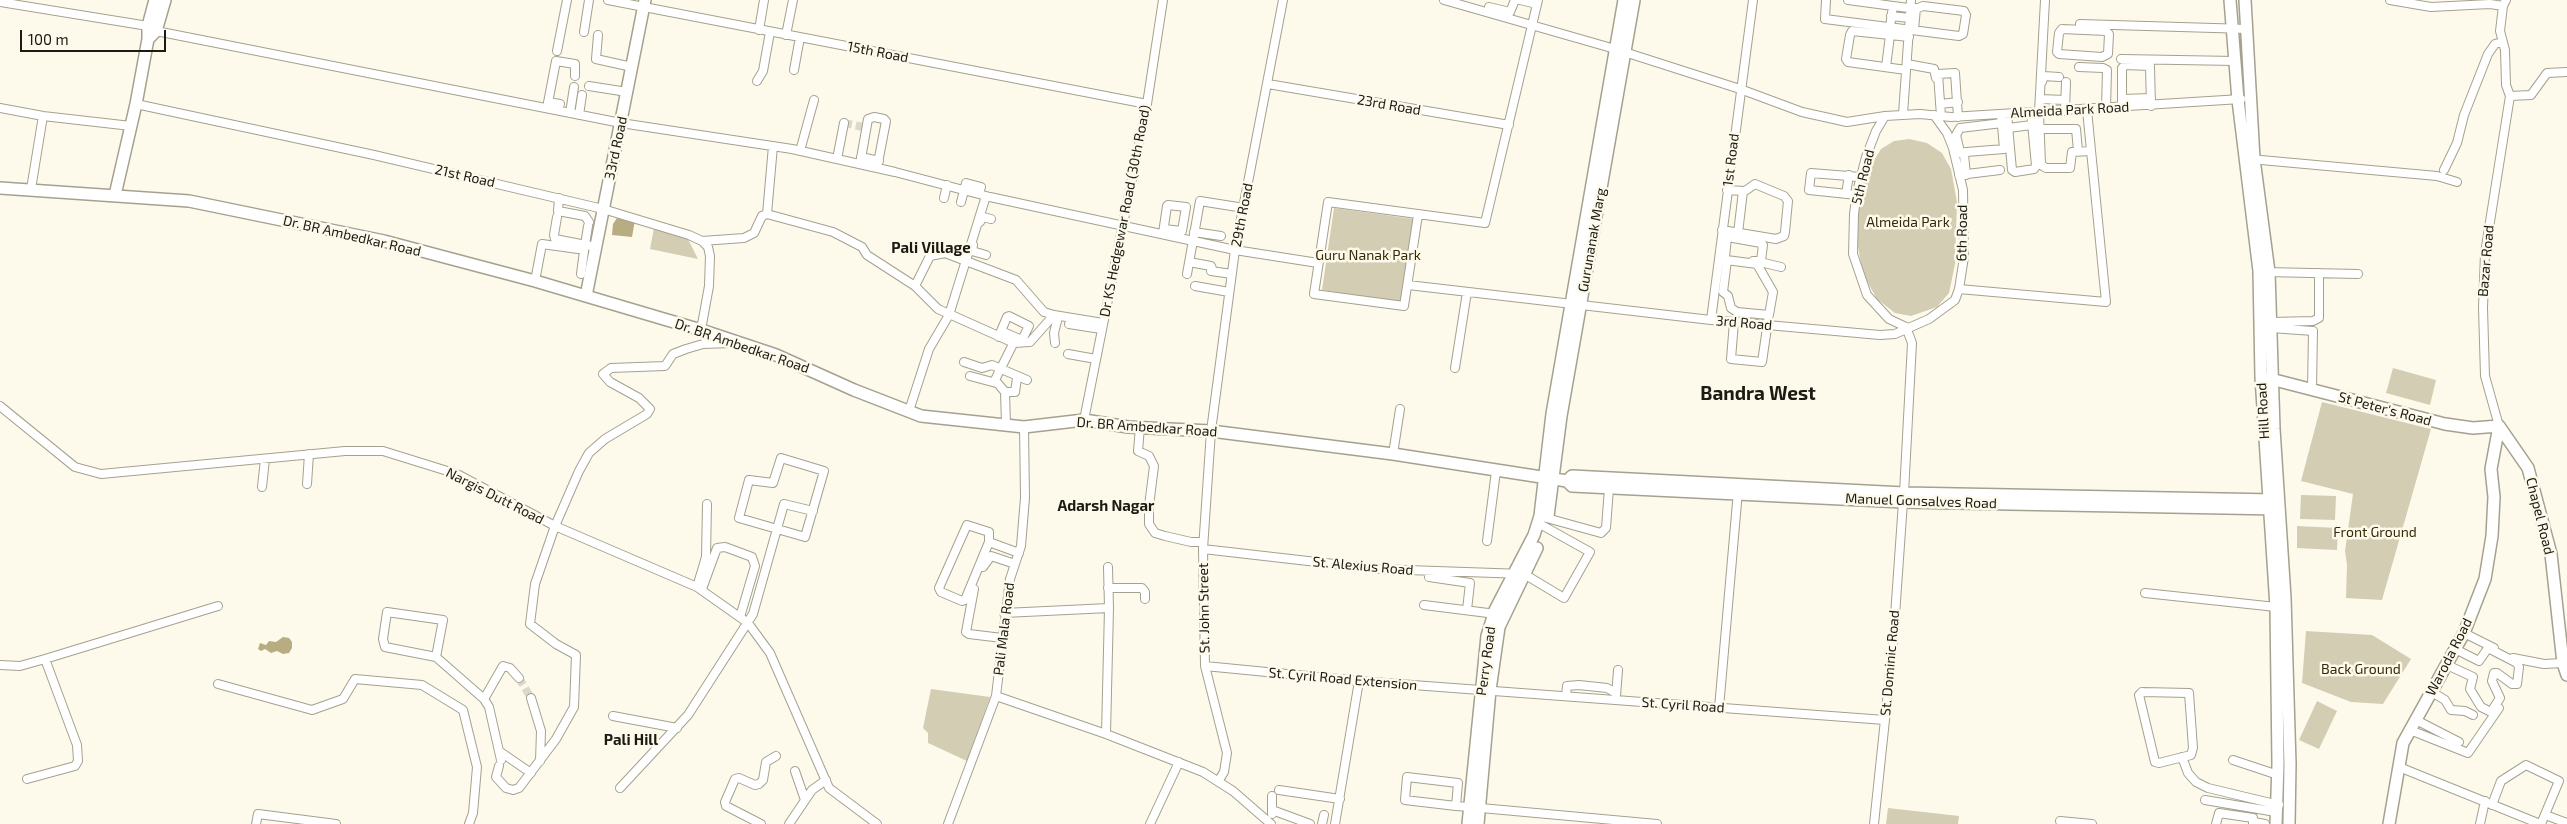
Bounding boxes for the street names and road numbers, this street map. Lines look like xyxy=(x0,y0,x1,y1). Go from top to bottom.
street label: 15th Road xyxy=(846,38,910,66)
street label: 23rd Road xyxy=(1356,91,1422,119)
street label: Almeida Park Road xyxy=(2010,98,2130,122)
street label: Dr KS Hedgewar Road (30th Road) xyxy=(1096,104,1154,318)
street label: 33rd Road xyxy=(601,115,631,181)
street label: 1st Road xyxy=(1719,132,1743,188)
street label: 5th Road xyxy=(1848,148,1878,206)
street label: 21st Road xyxy=(433,161,497,191)
street label: 29th Road xyxy=(1228,182,1256,248)
street label: Gurunanak Marg xyxy=(1575,187,1609,293)
street label: 6th Road xyxy=(1953,204,1971,262)
street label: Dr. BR Ambedkar Road xyxy=(281,212,423,260)
street label: Bazar Road xyxy=(2474,224,2498,298)
street label: 3rd Road xyxy=(1715,312,1773,334)
street label: Dr. BR Ambedkar Road xyxy=(673,315,811,377)
street label: Hill Road xyxy=(2253,382,2273,440)
street label: St Peter's Road xyxy=(2337,388,2433,430)
street label: Dr. BR Ambedkar Road xyxy=(1076,414,1218,440)
street label: Nargis Dutt Road xyxy=(443,464,547,528)
street label: Chapel Road xyxy=(2522,476,2558,556)
street label: Manuel Gonsalves Road xyxy=(1845,490,1997,512)
street label: St. Alexius Road xyxy=(1312,553,1414,579)
street label: St. John Street xyxy=(1195,563,1213,653)
street label: Pali Mala Road xyxy=(990,581,1018,677)
street label: St. Dominic Road xyxy=(1877,609,1903,717)
street label: Waroda Road xyxy=(2422,615,2476,699)
street label: Perry Road xyxy=(1473,625,1499,697)
street label: St. Cyril Road Extension xyxy=(1268,664,1418,694)
street label: St. Cyril Road xyxy=(1641,694,1725,716)

